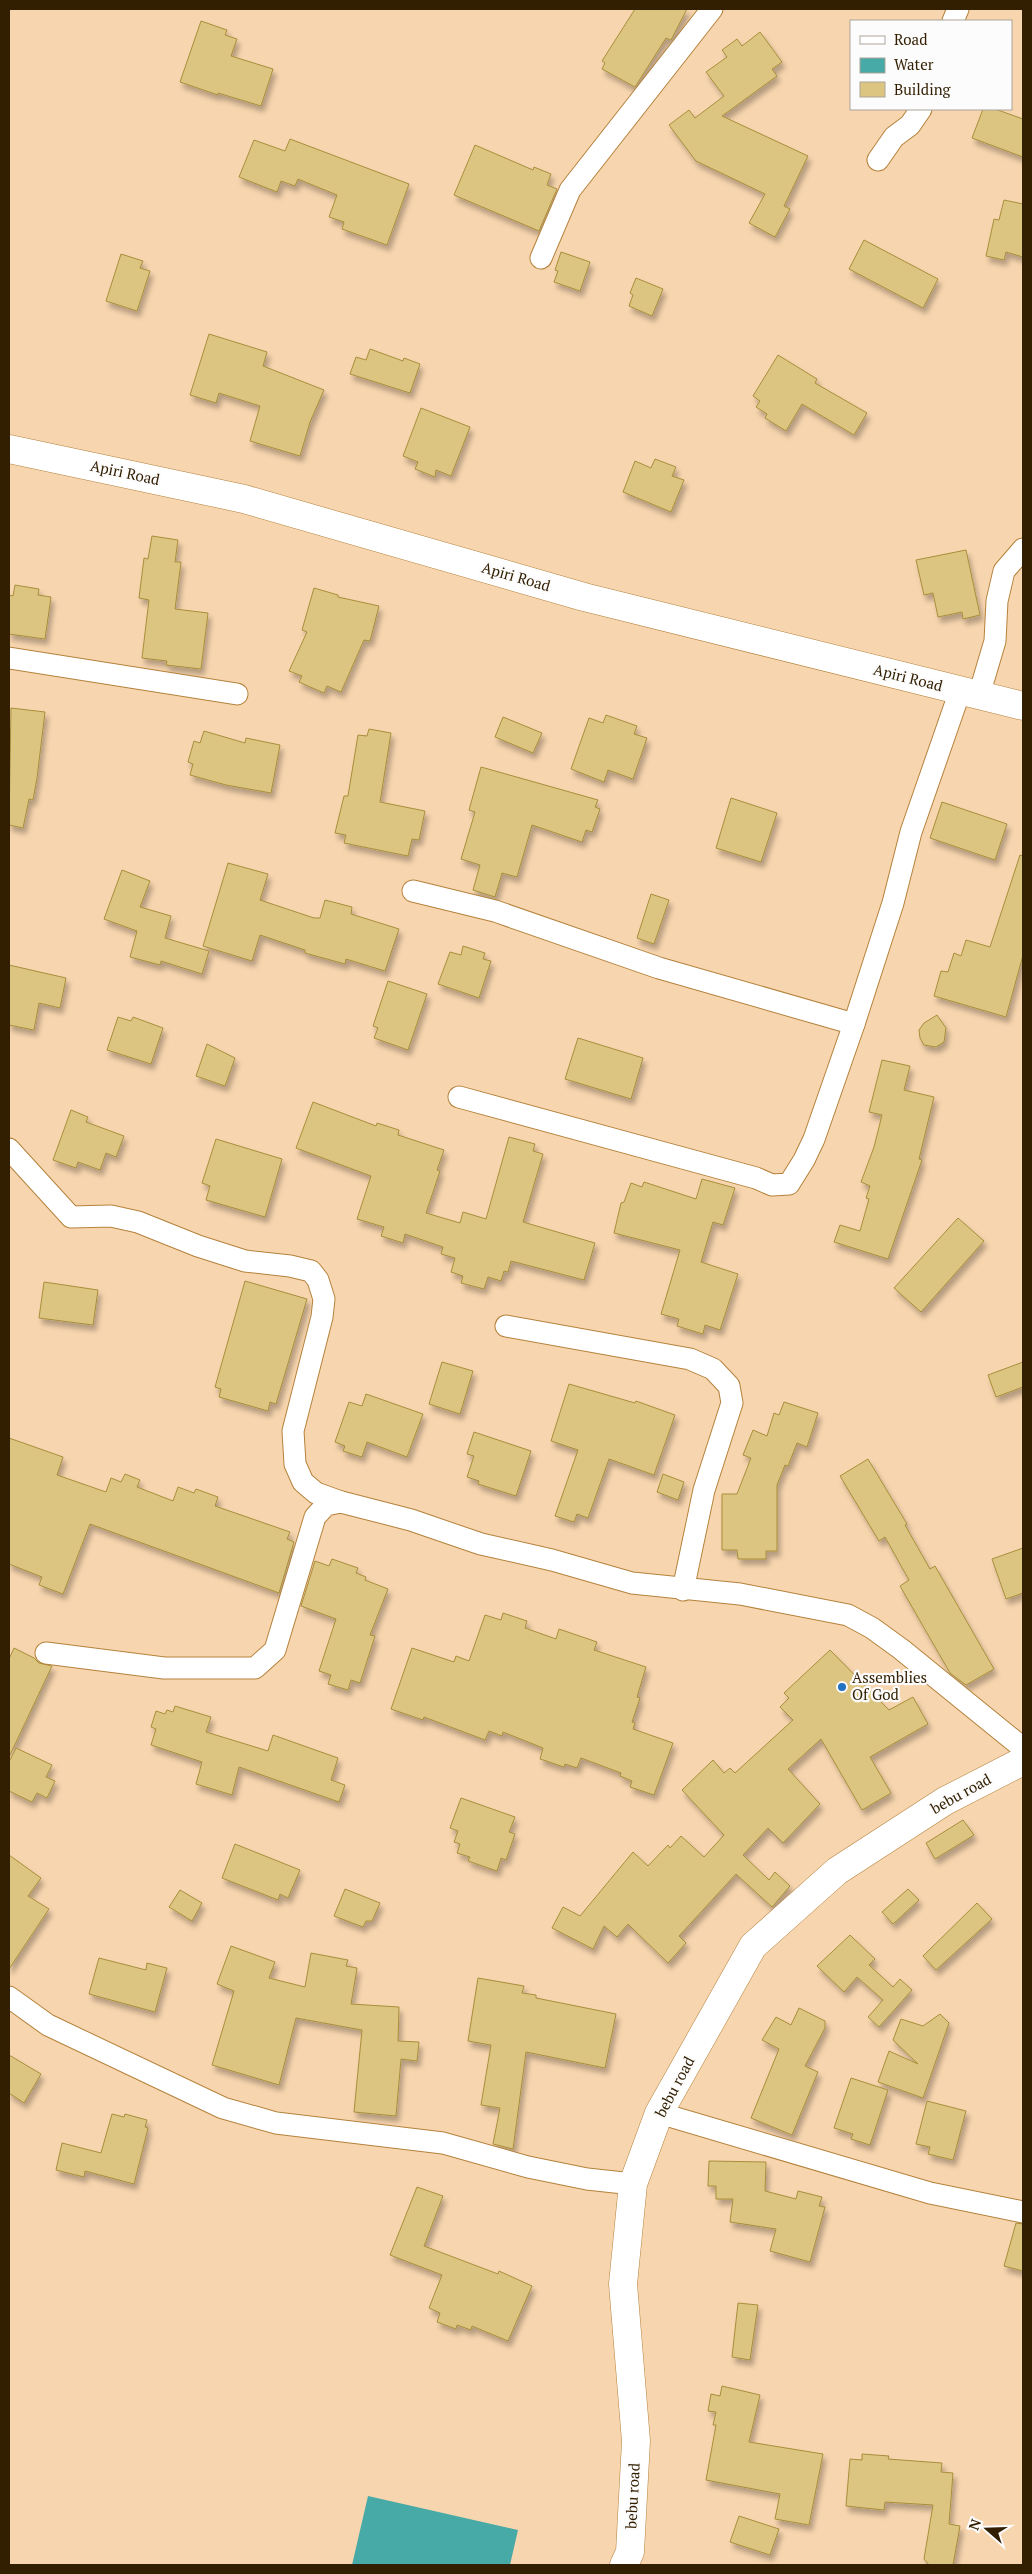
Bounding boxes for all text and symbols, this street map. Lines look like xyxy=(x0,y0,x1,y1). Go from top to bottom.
legend xyxy=(850,20,1012,110)
text: Road xyxy=(894,29,927,49)
text: Water xyxy=(894,54,934,74)
text: Building xyxy=(894,79,952,99)
street label: Apiri Road xyxy=(89,455,162,489)
street label: Apiri Road xyxy=(480,557,553,595)
street label: Apiri Road xyxy=(872,659,945,695)
place label: Assemblies Of God xyxy=(852,1667,927,1704)
marker: Assemblies Of God xyxy=(836,1681,848,1693)
street label: bebu road xyxy=(927,1768,994,1818)
street label: bebu road xyxy=(650,2053,698,2120)
street label: bebu road xyxy=(620,2462,644,2529)
north arrow xyxy=(962,2504,1012,2554)
text: N xyxy=(964,2516,985,2533)

